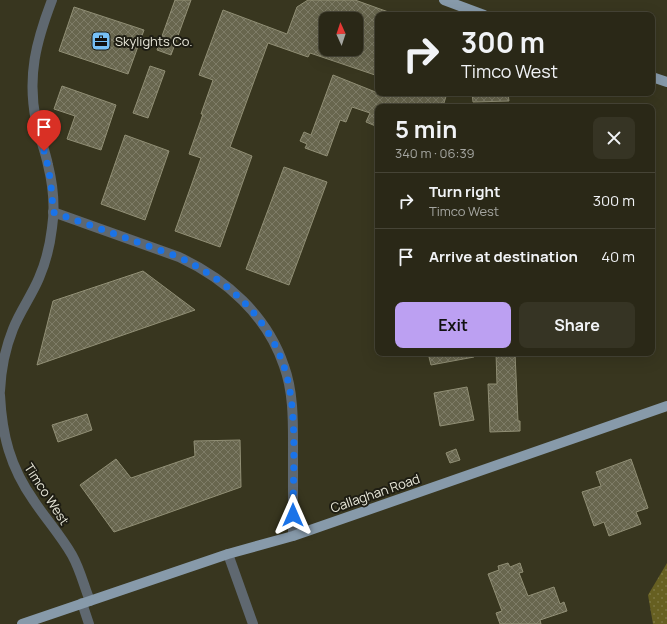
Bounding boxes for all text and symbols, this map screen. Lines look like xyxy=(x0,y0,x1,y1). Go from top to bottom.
north arrow xyxy=(319,12,363,56)
map controls xyxy=(319,12,363,56)
text: 300 m xyxy=(461,23,545,61)
icon: right xyxy=(395,28,447,80)
office icon: Skylights Co. xyxy=(90,30,112,52)
place label: Skylights Co. xyxy=(115,32,192,50)
text: Timco West xyxy=(461,59,558,83)
pin xyxy=(27,110,61,151)
text: 5 min xyxy=(395,112,457,145)
icon: arrive xyxy=(33,116,55,138)
button: close xyxy=(593,117,635,159)
text: 340 m · 06:39 xyxy=(395,144,475,162)
text: Turn right xyxy=(429,181,500,202)
icon: right xyxy=(395,190,417,212)
text: 300 m xyxy=(593,190,635,211)
text: Timco West xyxy=(429,202,499,220)
icon: arrive xyxy=(395,246,417,268)
text: Arrive at destination xyxy=(429,246,578,267)
text: 40 m xyxy=(601,246,635,267)
button: Exit xyxy=(395,302,511,348)
button: Share xyxy=(519,302,635,348)
street label: Timco West xyxy=(20,460,74,528)
street label: Callaghan Road xyxy=(328,469,422,517)
position arrow xyxy=(272,494,314,536)

